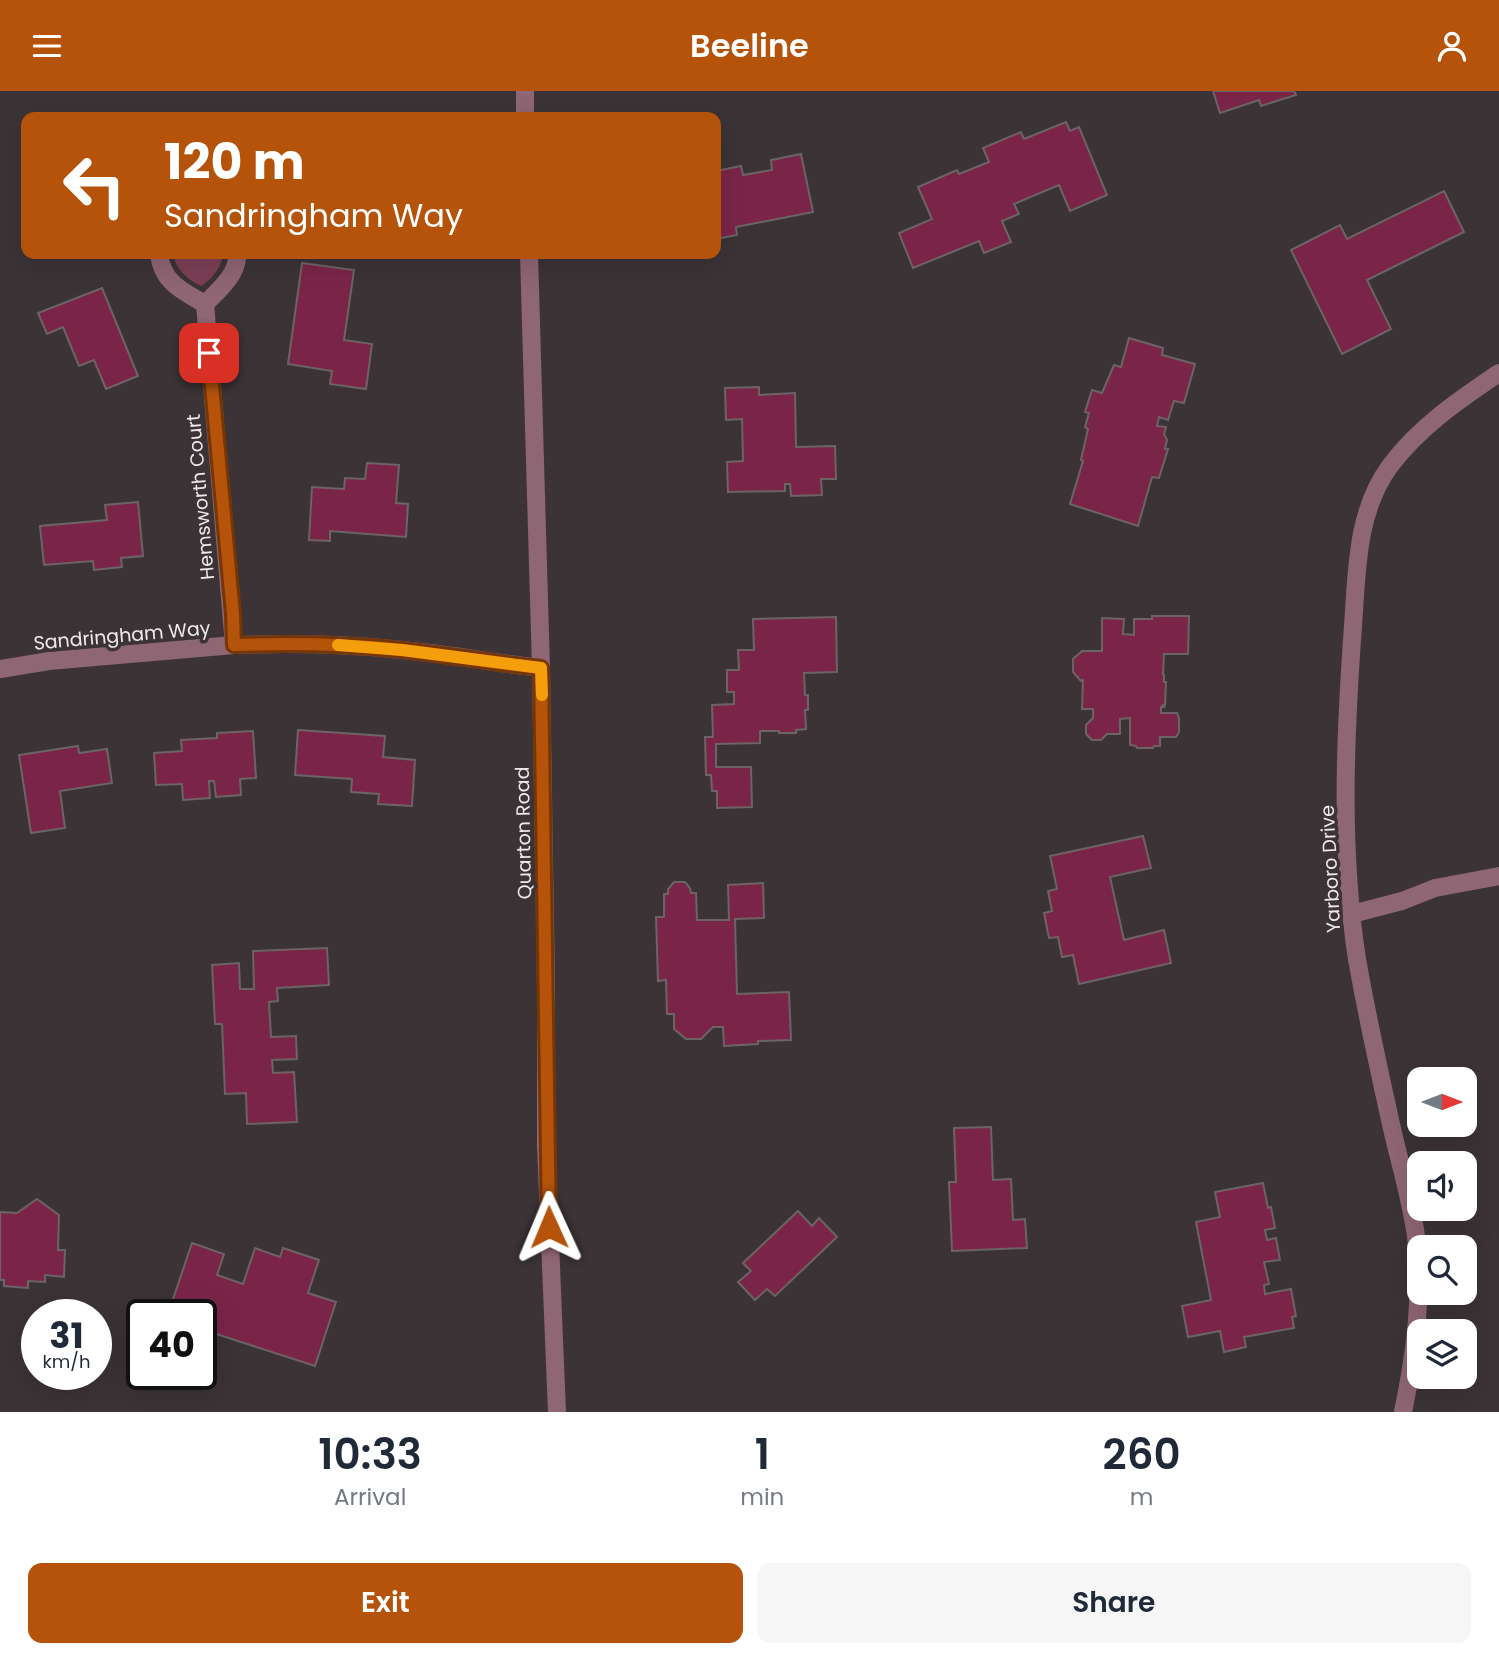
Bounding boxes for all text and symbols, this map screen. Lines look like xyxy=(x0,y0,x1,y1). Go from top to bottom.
text: Beeline xyxy=(690,23,809,68)
icon: menu xyxy=(28,27,66,65)
icon: person xyxy=(1433,27,1471,65)
text: 120 m xyxy=(164,128,305,196)
icon: left xyxy=(49,140,140,231)
text: Sandringham Way xyxy=(164,193,463,238)
pin xyxy=(179,323,239,383)
icon: arrive xyxy=(190,334,228,372)
street label: Hemsworth Court xyxy=(180,413,221,581)
street label: Sandringham Way xyxy=(32,614,212,657)
street label: Quarton Road xyxy=(509,766,538,900)
street label: Yarboro Drive xyxy=(1314,804,1347,934)
north arrow xyxy=(1407,1067,1477,1137)
map controls xyxy=(1407,1067,1477,1389)
button: sound xyxy=(1407,1151,1477,1221)
position arrow xyxy=(512,1190,586,1264)
button: search xyxy=(1407,1235,1477,1305)
speed limit sign: 40 xyxy=(126,1299,217,1390)
text: 31 xyxy=(49,1311,84,1360)
button: layers xyxy=(1407,1319,1477,1389)
text: km/h xyxy=(43,1349,90,1374)
text: 10:33 xyxy=(318,1425,422,1484)
text: 1 xyxy=(755,1425,770,1484)
text: 260 xyxy=(1103,1425,1181,1484)
text: Arrival xyxy=(334,1481,406,1513)
text: min xyxy=(740,1481,784,1513)
text: m xyxy=(1130,1481,1153,1513)
button: Exit xyxy=(28,1563,743,1643)
button: Share xyxy=(757,1563,1471,1643)

